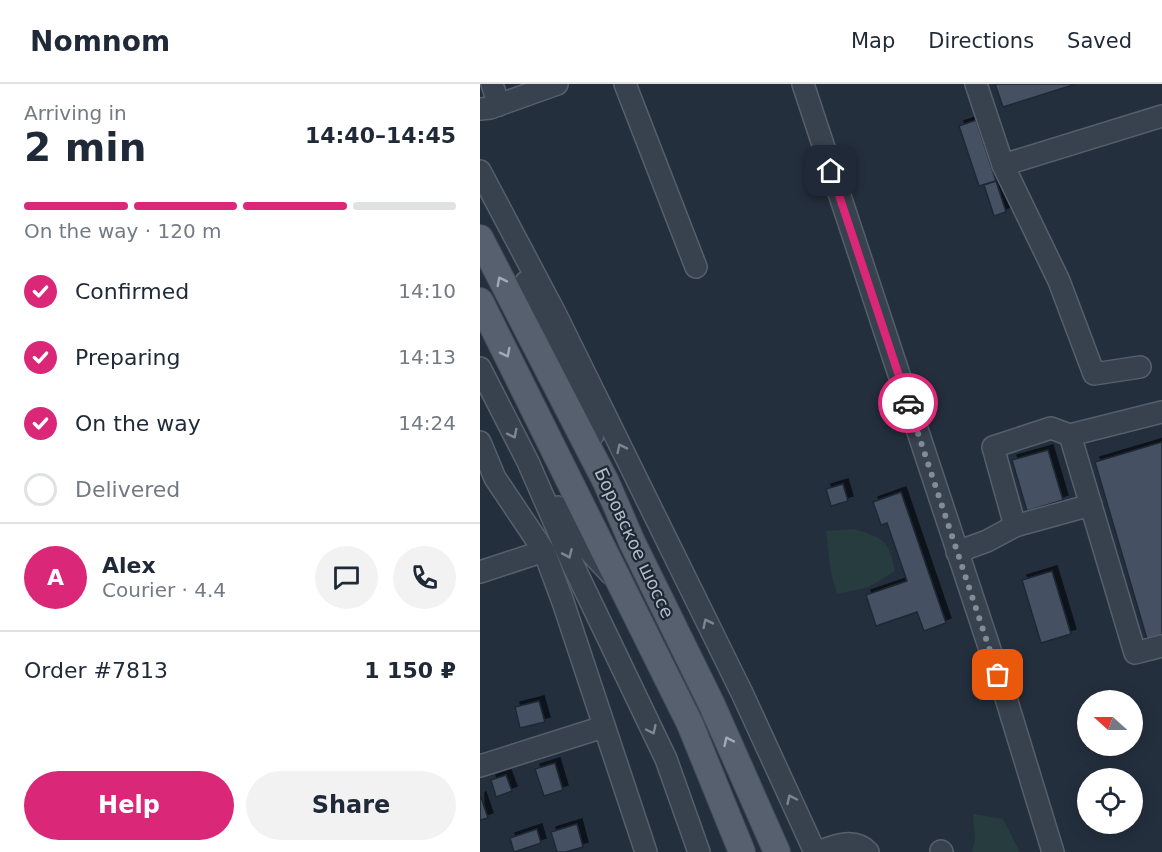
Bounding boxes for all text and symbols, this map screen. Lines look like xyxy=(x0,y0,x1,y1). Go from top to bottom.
text: Nomnom xyxy=(30,25,170,58)
text: Map xyxy=(851,29,895,53)
text: Directions xyxy=(928,29,1034,53)
text: Saved xyxy=(1067,29,1132,53)
text: Arriving in xyxy=(24,101,127,125)
text: 14:40–14:45 xyxy=(305,123,456,148)
text: 2 min xyxy=(24,125,146,170)
pin xyxy=(805,145,856,196)
icon: home xyxy=(814,154,847,187)
text: On the way · 120 m xyxy=(24,219,222,243)
icon: check xyxy=(24,275,57,308)
one-way arrow xyxy=(497,276,509,287)
text: Confirmed xyxy=(75,279,189,304)
text: 14:10 xyxy=(398,279,456,303)
icon: check xyxy=(24,341,57,374)
text: Preparing xyxy=(75,345,181,370)
text: 14:13 xyxy=(398,345,456,369)
one-way arrow xyxy=(498,347,510,358)
courier xyxy=(878,373,938,433)
icon: car xyxy=(892,387,925,420)
icon: check xyxy=(24,407,57,440)
text: On the way xyxy=(75,411,201,436)
text: 14:24 xyxy=(398,411,456,435)
one-way arrow xyxy=(506,428,517,438)
one-way arrow xyxy=(617,443,629,454)
street label: Боровское шоссе xyxy=(590,464,678,621)
text: Delivered xyxy=(75,477,180,502)
button: chat xyxy=(315,546,378,609)
button: phone xyxy=(393,546,456,609)
one-way arrow xyxy=(561,548,573,559)
text: Alex xyxy=(102,553,156,578)
text: A xyxy=(47,565,64,590)
text: Courier · 4.4 xyxy=(102,578,226,602)
one-way arrow xyxy=(703,618,715,629)
pin xyxy=(972,649,1023,700)
text: Order #7813 xyxy=(24,658,168,683)
text: 1 150 ₽ xyxy=(364,658,456,683)
icon: bag xyxy=(981,658,1014,691)
north arrow xyxy=(1077,690,1143,756)
map controls xyxy=(1077,690,1143,834)
one-way arrow xyxy=(645,723,657,734)
one-way arrow xyxy=(724,736,736,747)
button: locate xyxy=(1077,768,1143,834)
button: Help xyxy=(24,771,234,840)
button: Share xyxy=(246,771,456,840)
one-way arrow xyxy=(786,794,798,805)

